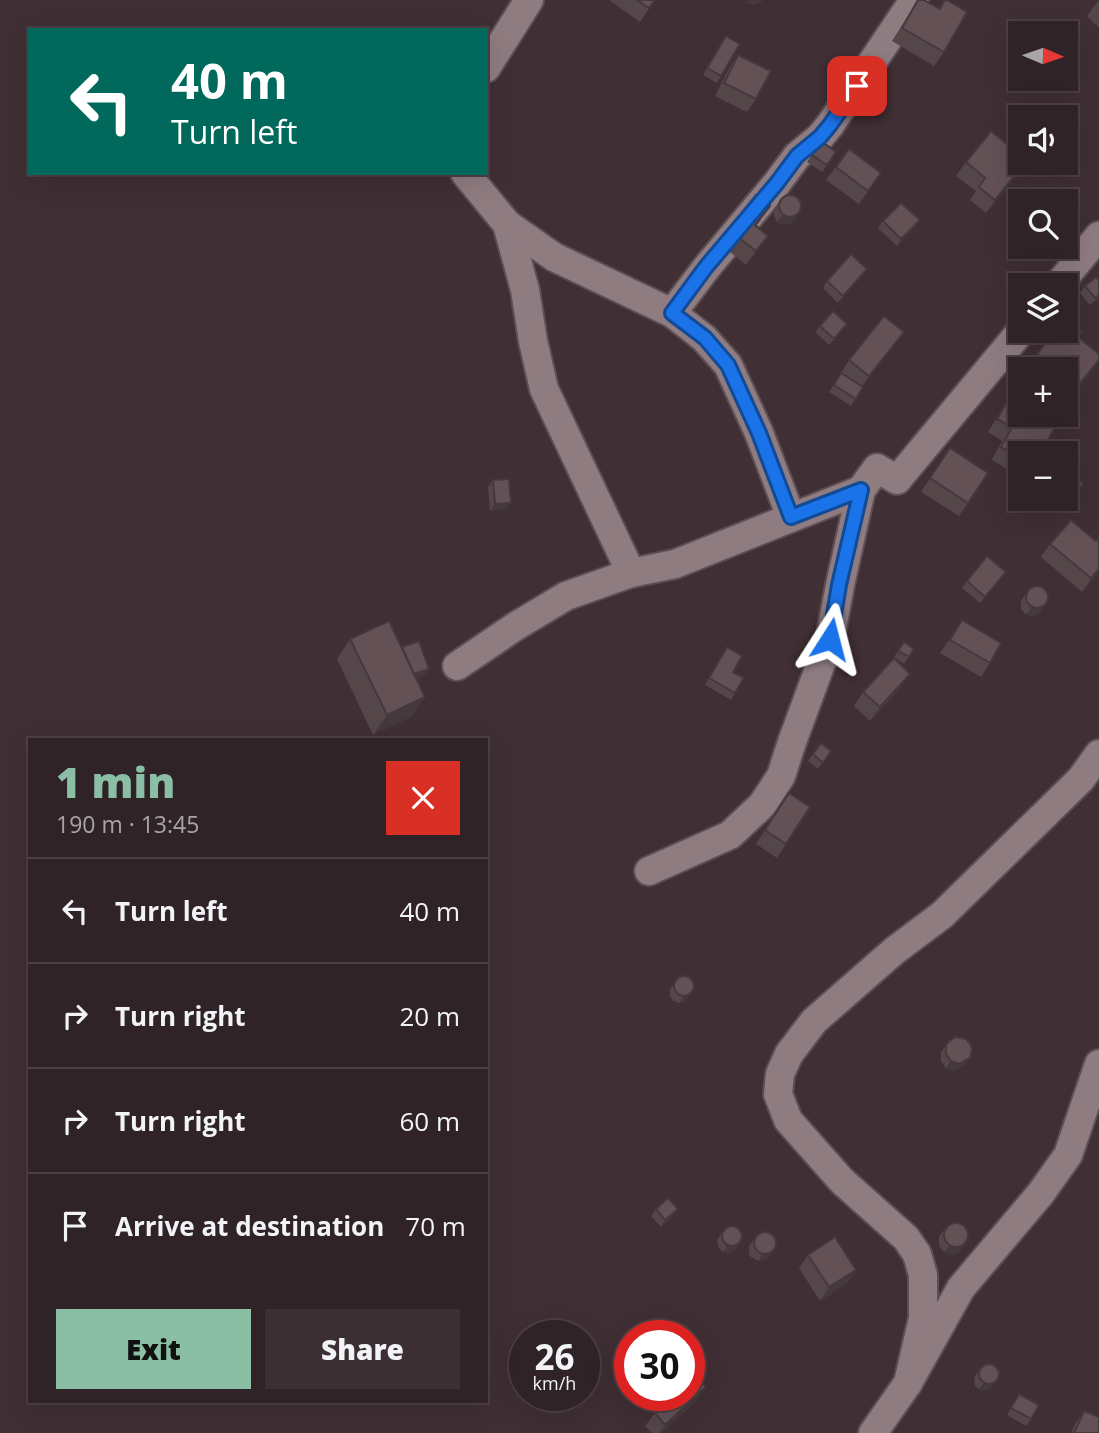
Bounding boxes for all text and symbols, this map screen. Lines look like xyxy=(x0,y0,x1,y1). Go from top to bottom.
north arrow xyxy=(1008,21,1078,91)
map controls xyxy=(1008,21,1078,511)
text: 40 m xyxy=(171,47,288,113)
icon: left xyxy=(56,56,147,147)
pin xyxy=(827,56,887,116)
icon: arrive xyxy=(838,67,876,105)
button: sound xyxy=(1008,105,1078,175)
text: Turn left xyxy=(171,110,297,153)
button: search xyxy=(1008,189,1078,259)
button: layers xyxy=(1008,273,1078,343)
button: + xyxy=(1008,357,1078,427)
button: − xyxy=(1008,441,1078,511)
position arrow xyxy=(793,602,867,676)
text: 1 min xyxy=(56,753,175,810)
button: close xyxy=(386,761,460,835)
text: 190 m · 13:45 xyxy=(56,808,199,840)
icon: left xyxy=(56,892,94,930)
text: Turn left xyxy=(115,893,227,929)
text: 40 m xyxy=(399,893,460,929)
icon: right xyxy=(56,997,94,1035)
text: Turn right xyxy=(115,998,246,1034)
text: 20 m xyxy=(399,998,460,1034)
icon: right xyxy=(56,1102,94,1140)
text: Turn right xyxy=(115,1103,246,1139)
text: 60 m xyxy=(399,1103,460,1139)
icon: arrive xyxy=(56,1207,94,1245)
text: Arrive at destination xyxy=(115,1208,384,1244)
text: 70 m xyxy=(405,1208,466,1244)
button: Exit xyxy=(56,1309,251,1389)
button: Share xyxy=(265,1309,460,1389)
speed limit sign: 30 xyxy=(614,1320,705,1411)
text: 26 xyxy=(534,1333,575,1380)
text: km/h xyxy=(533,1371,576,1395)

